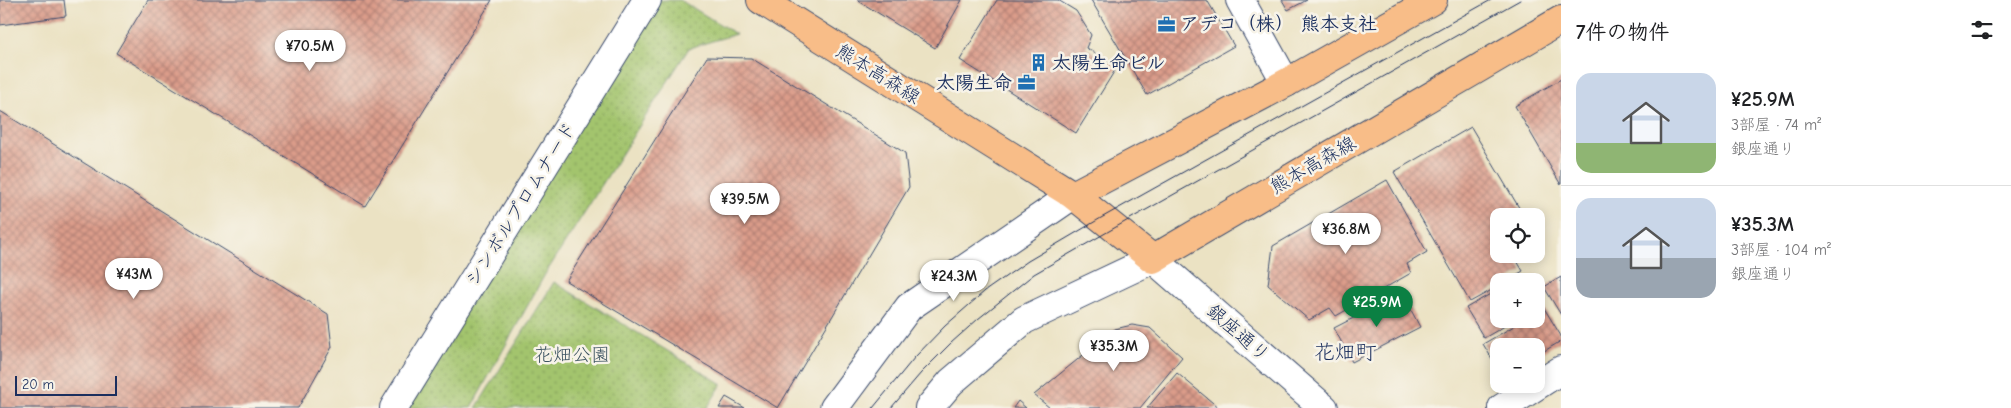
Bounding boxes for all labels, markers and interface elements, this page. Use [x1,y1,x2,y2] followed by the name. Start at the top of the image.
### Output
[1180,13,1377,35] place label: アデコ（株） 熊本支社
[1156,14,1176,34] office icon: アデコ（株） 熊本支社
[1968,16,1996,44] icon: filters
[1576,20,1669,44] text: 7件の物件
[269,30,351,72] pin: ¥70.5M
[286,37,334,55] text: ¥70.5M
[832,39,924,109] street label: 熊本高森線
[1052,52,1166,74] place label: 太陽生命ビル
[1028,53,1048,73] building icon: 太陽生命ビル
[936,72,1012,94] place label: 太陽生命
[1016,73,1036,93] office icon: 太陽生命
[1731,87,1795,111] text: ¥25.9M
[1616,93,1676,153] icon: home
[1731,116,1821,134] text: 3部屋 · 74 m²
[461,118,581,290] street label: シンボルプロムナード
[1266,132,1360,198] street label: 熊本高森線
[1731,140,1795,158] text: 銀座通り
[704,182,786,225] pin: ¥39.5M
[721,190,769,208] text: ¥39.5M
[1490,208,1545,393] map controls
[1490,208,1545,263] button: locate
[1305,212,1387,255] pin: ¥36.8M
[1731,212,1794,236] text: ¥35.3M
[1616,218,1676,278] icon: home
[1322,220,1370,238] text: ¥36.8M
[1731,241,1831,259] text: 3部屋 · 104 m²
[104,258,164,300] pin: ¥43M
[913,260,995,302] pin: ¥24.3M
[116,265,152,283] text: ¥43M
[1731,265,1795,283] text: 銀座通り
[931,267,977,285] text: ¥24.3M
[1490,273,1545,328] button: +
[1336,286,1418,328] pin: ¥25.9M
[1353,293,1401,311] text: ¥25.9M
[1202,300,1274,366] street label: 銀座通り
[1073,330,1155,372] pin: ¥35.3M
[1090,337,1138,355] text: ¥35.3M
[1490,338,1545,393] button: −
[1314,340,1377,364] district label: 花畑町
[534,344,610,366] park label: 花畑公園
[15,373,118,396] scale bar
[22,376,54,393] text: 20 m

